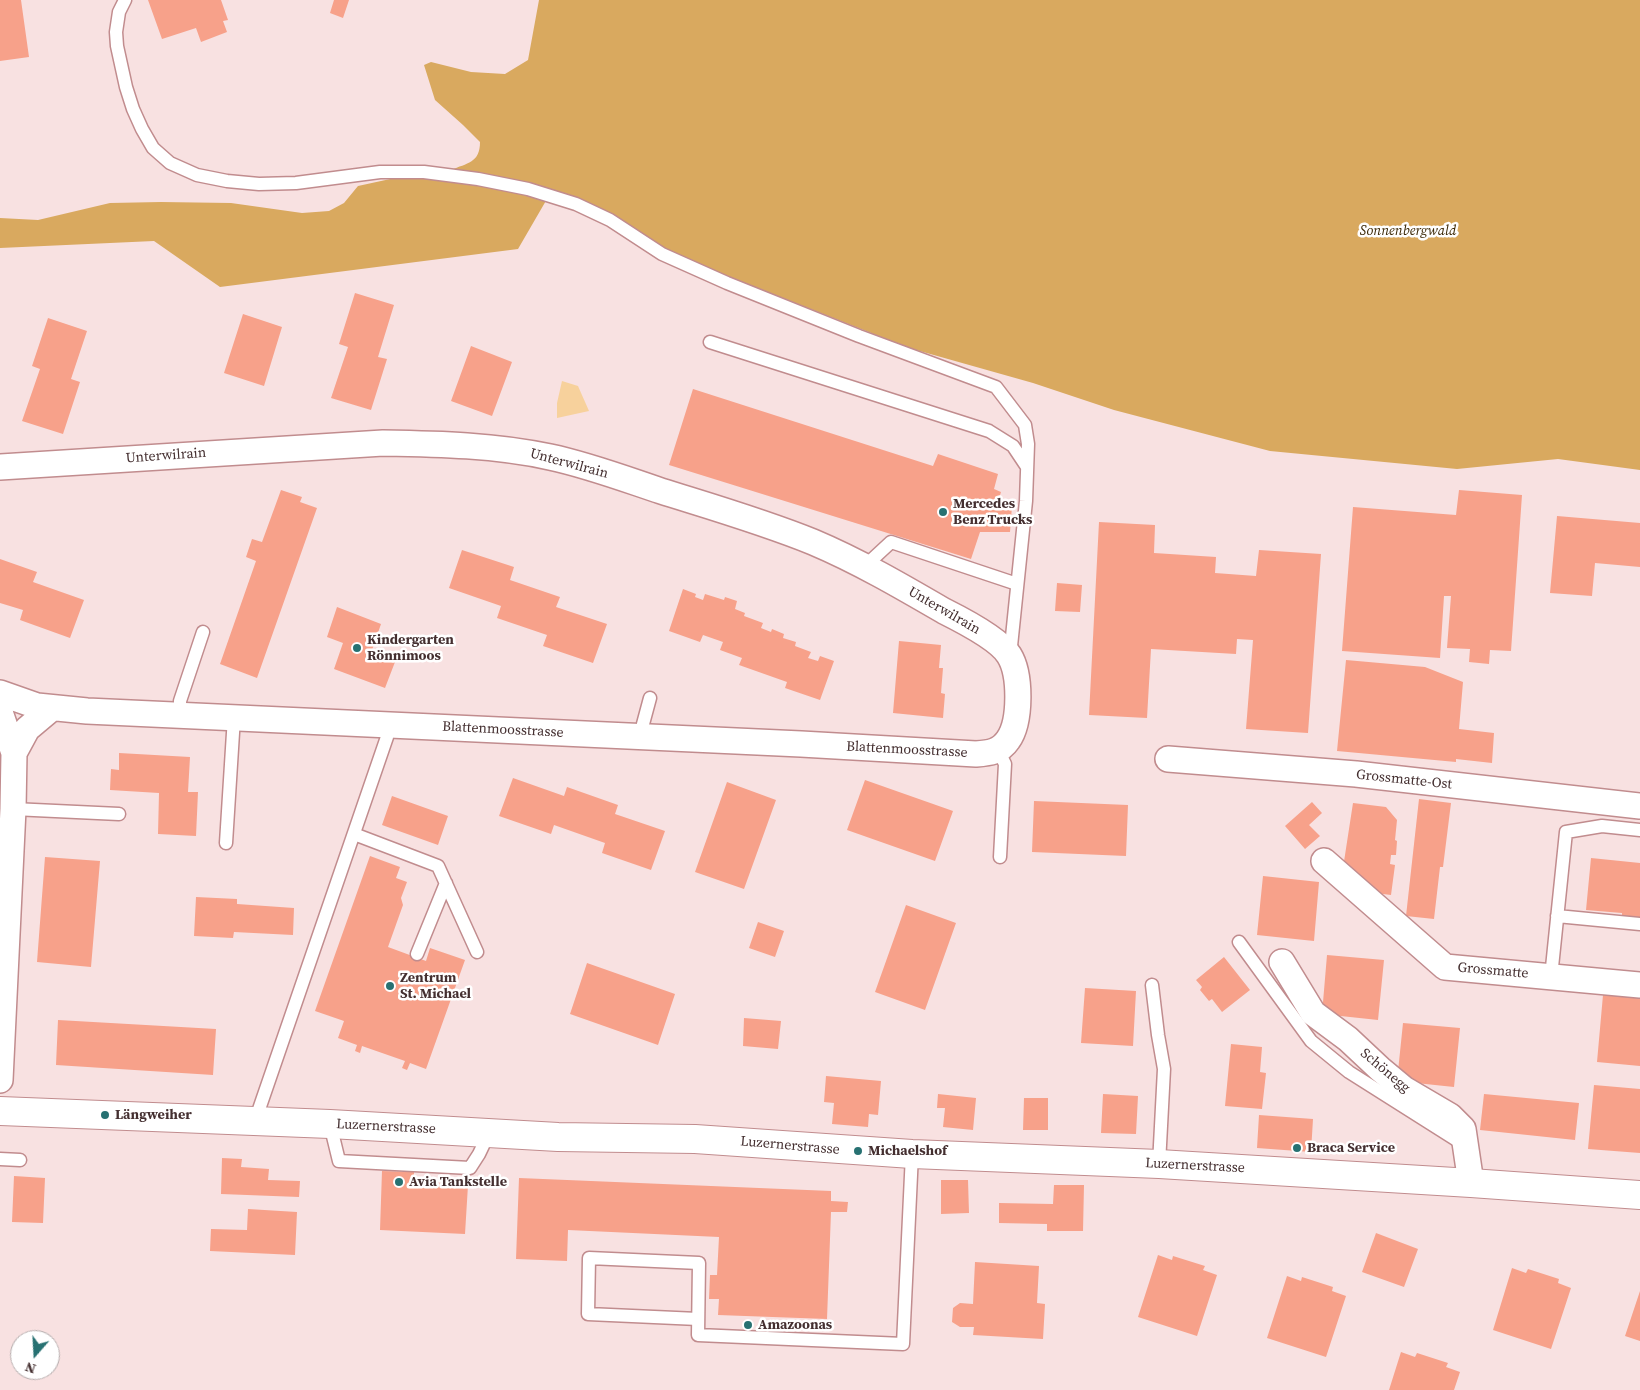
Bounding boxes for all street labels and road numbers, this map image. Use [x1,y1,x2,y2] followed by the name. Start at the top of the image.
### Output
[125,445,207,467] street label: Unterwilrain
[528,445,610,483] street label: Unterwilrain
[905,584,983,638] street label: Unterwilrain
[442,718,564,742] street label: Blattenmoosstrasse
[846,738,968,762] street label: Blattenmoosstrasse
[1355,767,1453,793] street label: Grossmatte-Ost
[1457,960,1529,982] street label: Grossmatte
[1357,1045,1413,1097] street label: Schönegg
[336,1116,436,1138] street label: Luzernerstrasse
[740,1133,840,1159] street label: Luzernerstrasse
[1145,1155,1245,1177] street label: Luzernerstrasse

